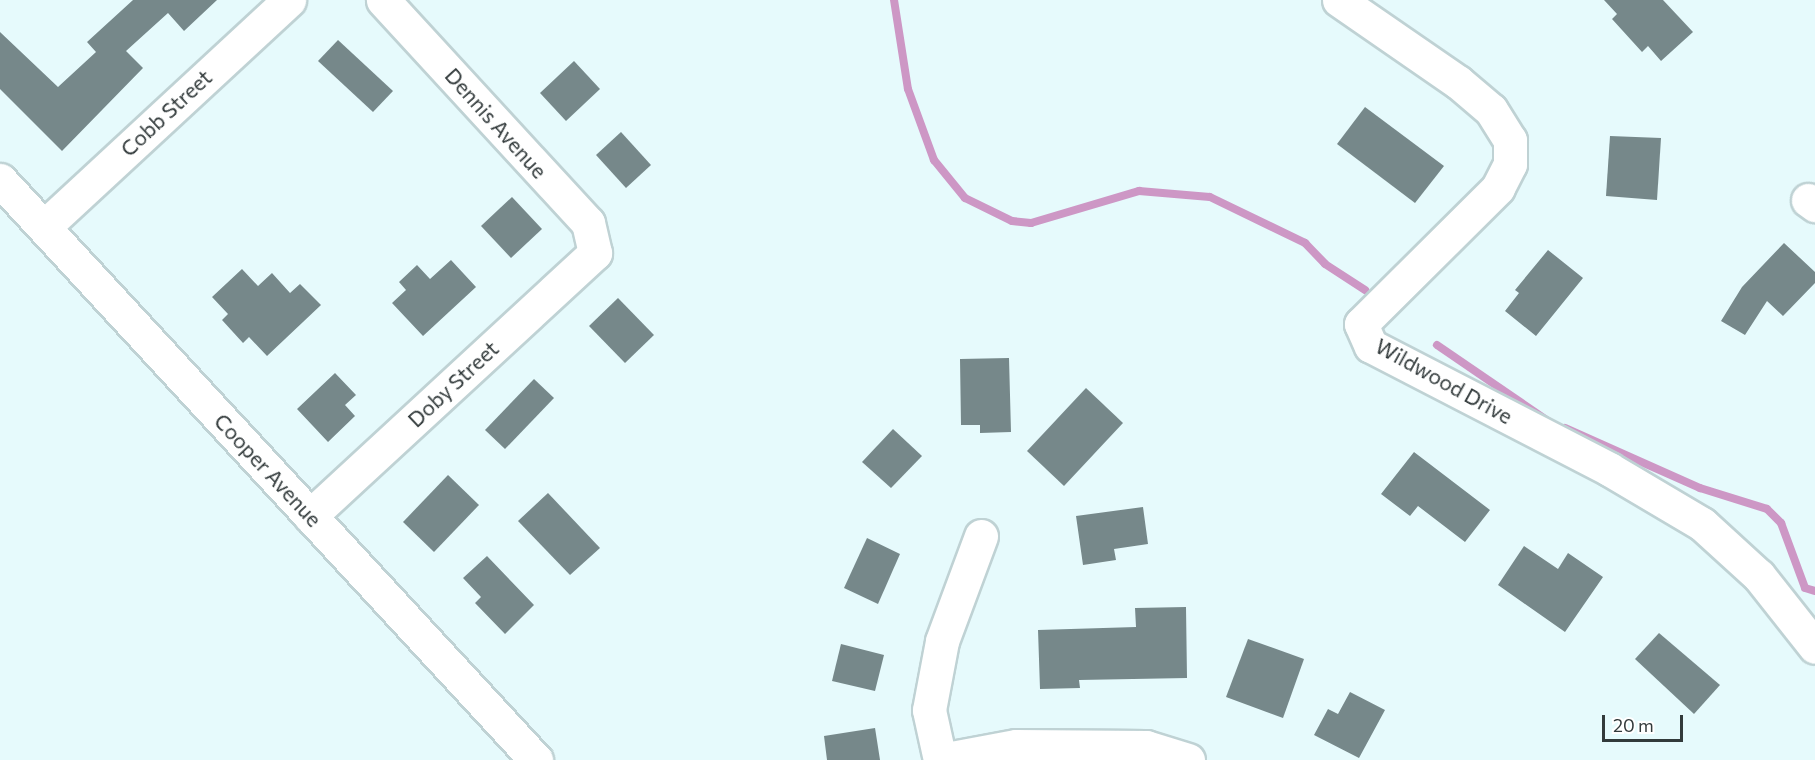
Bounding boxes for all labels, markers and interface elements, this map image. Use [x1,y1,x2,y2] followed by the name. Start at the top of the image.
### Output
[440,63,552,183] street label: Dennis Avenue
[115,65,217,161] street label: Cobb Street
[1371,333,1517,429] street label: Wildwood Drive
[403,336,503,432] street label: Doby Street
[209,408,327,532] street label: Cooper Avenue
[1605,703,1686,741] scale bar
[1613,714,1654,736] text: 20 m

